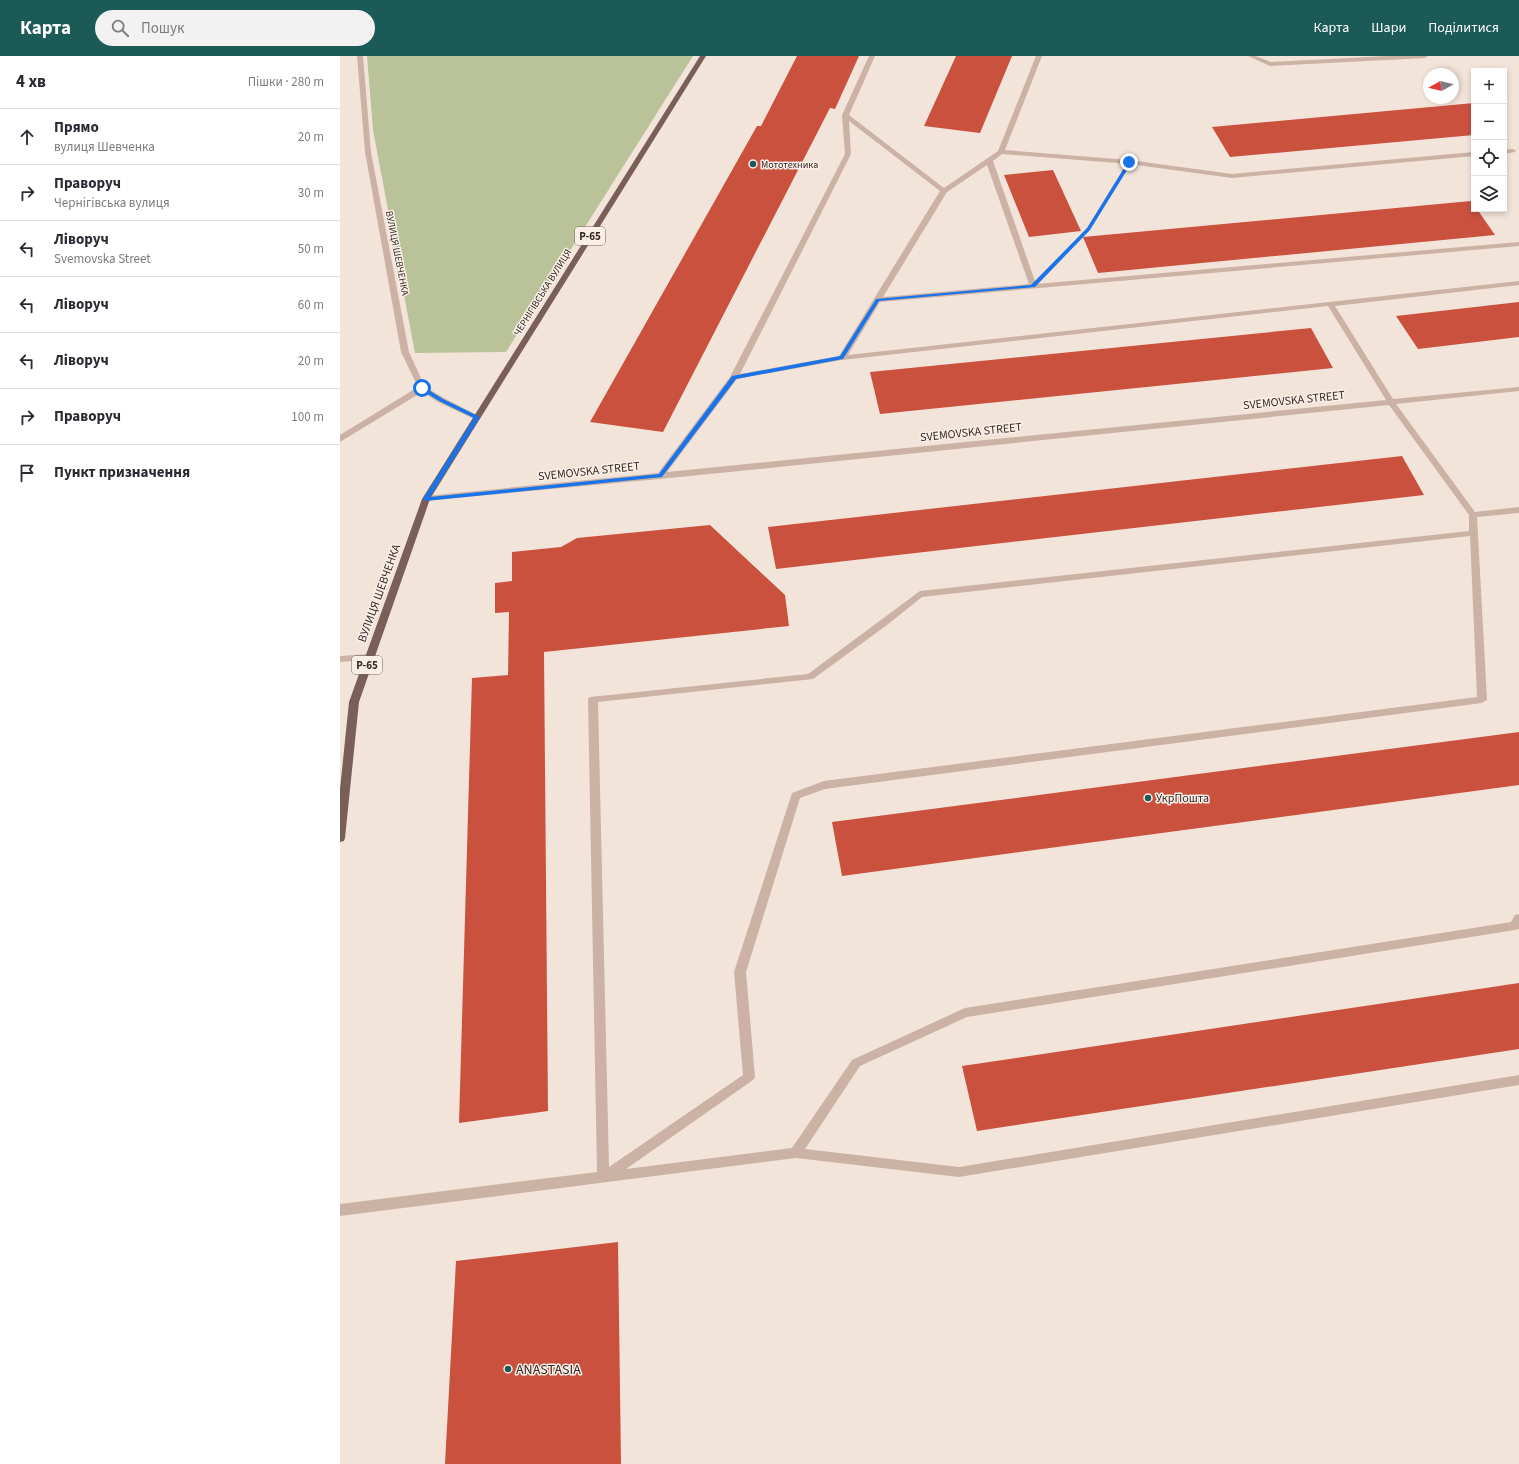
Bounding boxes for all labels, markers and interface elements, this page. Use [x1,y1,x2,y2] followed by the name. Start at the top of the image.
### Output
[95,10,375,46] search box
[20,15,71,42] text: Карта
[109,17,131,39] icon: search
[141,18,185,39] text: Пошук
[1313,18,1349,38] text: Карта
[1371,18,1406,38] text: Шари
[1428,18,1499,38] text: Поділитися
[1423,68,1459,104] north arrow
[1471,68,1507,212] map controls
[1471,68,1507,104] button: +
[16,70,46,94] text: 4 хв
[248,73,324,91] text: Пішки · 280 m
[1471,104,1507,140] button: −
[54,117,99,138] text: Прямо
[16,126,38,148] icon: ahead
[298,128,324,146] text: 20 m
[54,138,155,156] text: вулиця Шевченка
[1471,140,1507,176] button: locate
[1120,153,1138,171] route end
[761,158,818,172] place label: Мототехника
[748,159,758,169] marker: Мототехника
[54,173,121,194] text: Праворуч
[1471,176,1507,212] button: layers
[16,182,38,204] icon: right
[298,184,324,202] text: 30 m
[54,194,170,212] text: Чернігівська вулиця
[382,210,412,297] street label: ВУЛИЦЯ ШЕВЧЕНКА
[575,227,605,245] road number: Р-65
[54,229,109,250] text: Ліворуч
[16,238,38,260] icon: left
[298,240,324,258] text: 50 m
[510,247,575,339] street label: ЧЕРНІГІВСЬКА ВУЛИЦЯ
[54,250,151,268] text: Svemovska Street
[16,294,38,316] icon: left
[54,294,109,315] text: Ліворуч
[298,296,324,314] text: 60 m
[16,350,38,372] icon: left
[54,350,109,371] text: Ліворуч
[298,352,324,370] text: 20 m
[413,379,431,397] route start
[1242,387,1346,414] street label: SVEMOVSKA STREET
[16,406,38,428] icon: right
[54,406,121,427] text: Праворуч
[291,408,324,426] text: 100 m
[919,419,1023,446] street label: SVEMOVSKA STREET
[537,458,641,485] street label: SVEMOVSKA STREET
[16,462,38,484] icon: arrive
[54,462,190,483] text: Пункт призначення
[354,541,405,645] street label: ВУЛИЦЯ ШЕВЧЕНКА
[352,656,382,674] road number: Р-65
[1156,790,1209,807] place label: УкрПошта
[1143,793,1153,803] marker: УкрПошта
[516,1360,581,1380] place label: ANASTASIA
[503,1364,513,1374] marker: ANASTASIA

